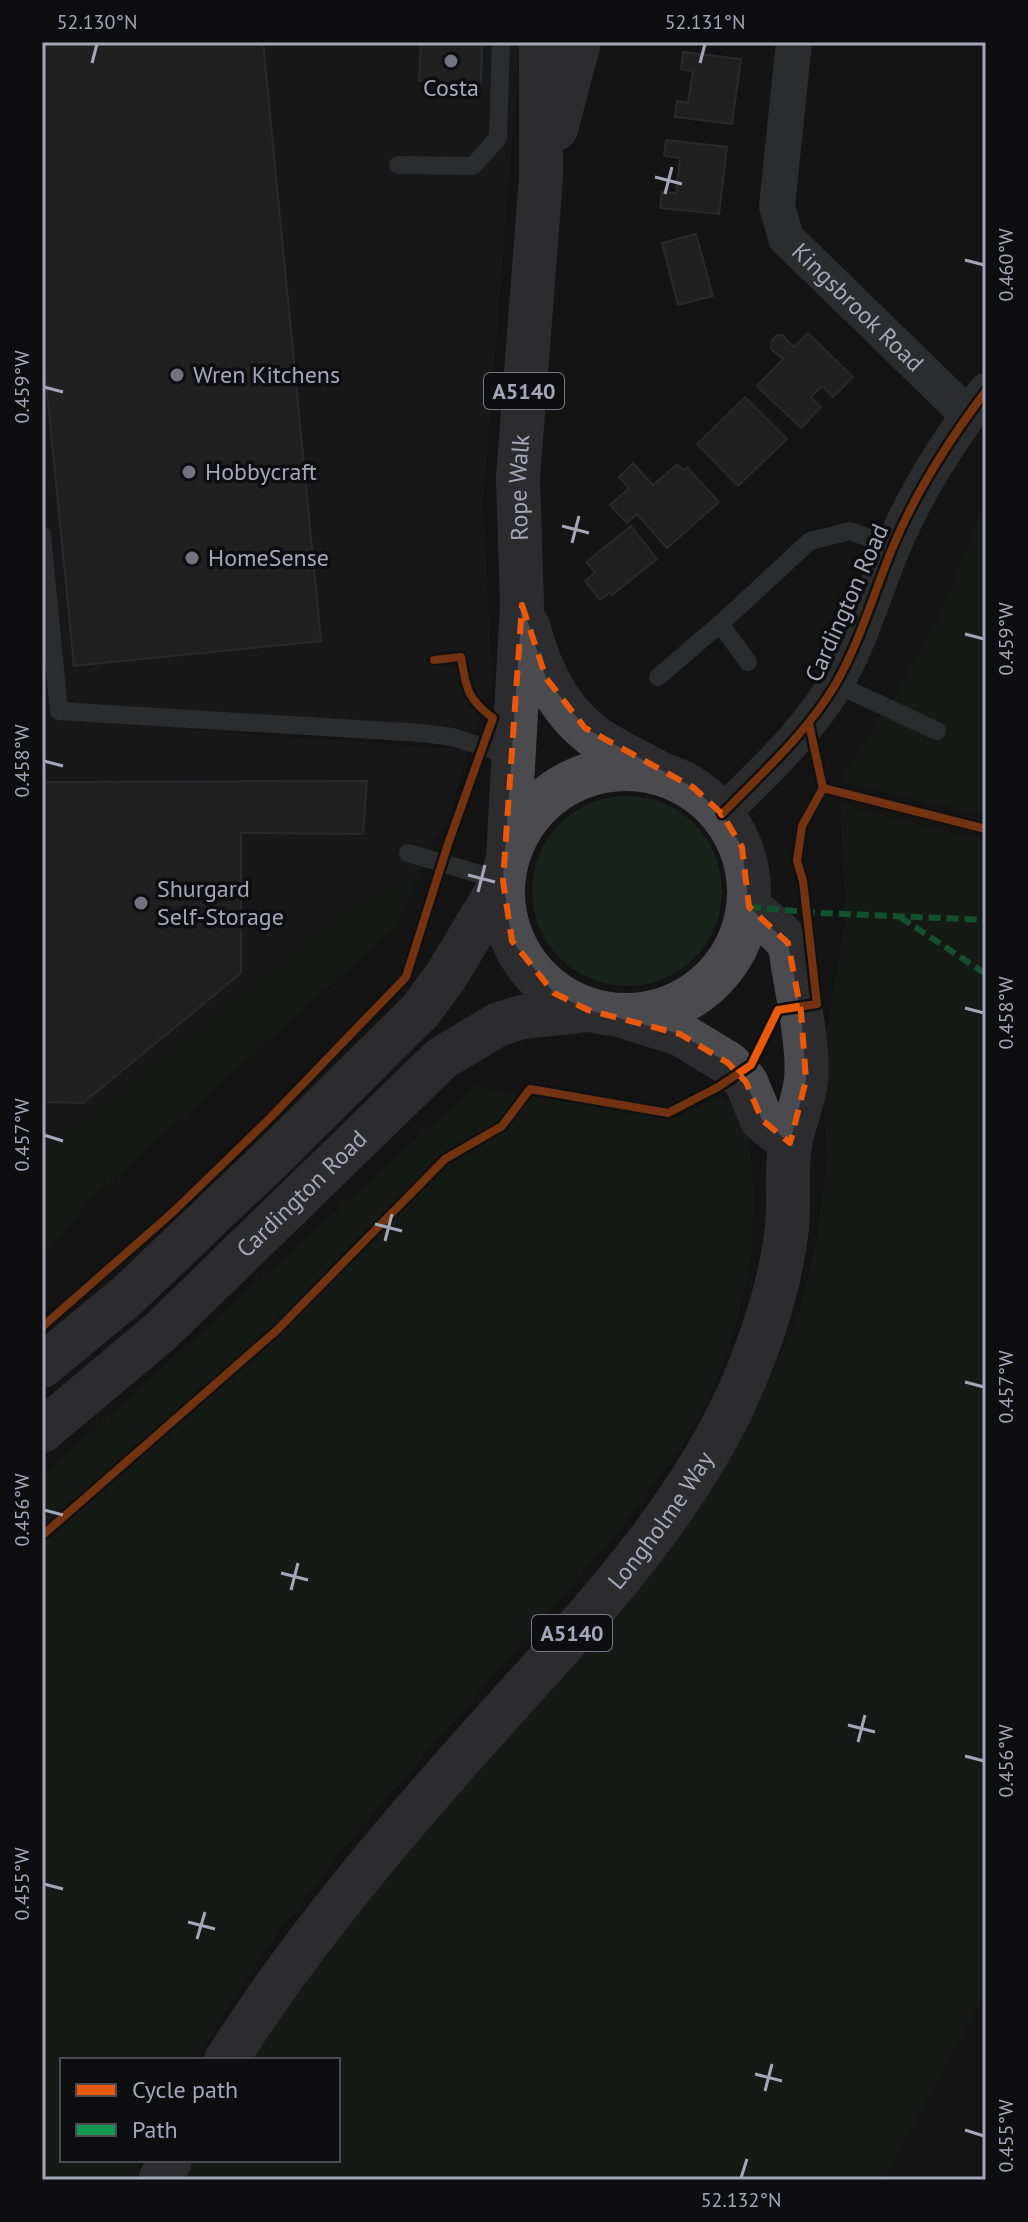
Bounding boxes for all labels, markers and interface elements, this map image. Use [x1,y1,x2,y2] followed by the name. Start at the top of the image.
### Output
[57,9,137,35] text: 52.130°N
[665,9,745,35] text: 52.131°N
[442,52,460,70] marker: Costa
[423,72,479,103] place label: Costa
[993,228,1019,301] text: 0.460°W
[785,236,930,378] street label: Kingsbrook Road
[9,350,35,423] text: 0.459°W
[193,359,340,390] place label: Wren Kitchens
[168,366,186,384] marker: Wren Kitchens
[484,373,564,409] road number: A5140
[502,433,536,541] street label: Rope Walk
[205,456,317,487] place label: Hobbycraft
[180,463,198,481] marker: Hobbycraft
[798,519,895,687] street label: Cardington Road
[208,542,329,573] place label: HomeSense
[183,549,201,567] marker: HomeSense
[993,602,1019,675] text: 0.459°W
[9,724,35,797] text: 0.458°W
[157,873,284,932] place label: Shurgard Self-Storage
[132,894,150,912] marker: Shurgard Self-Storage
[993,976,1019,1049] text: 0.458°W
[9,1098,35,1171] text: 0.457°W
[230,1123,373,1264] street label: Cardington Road
[993,1350,1019,1423] text: 0.457°W
[601,1446,720,1595] street label: Longholme Way
[9,1473,35,1546] text: 0.456°W
[532,1615,612,1651] road number: A5140
[993,1724,1019,1797] text: 0.456°W
[9,1847,35,1920] text: 0.455°W
[60,2058,340,2162] legend
[132,2074,238,2105] text: Cycle path
[993,2099,1019,2172] text: 0.455°W
[132,2114,178,2145] text: Path
[701,2187,781,2213] text: 52.132°N

